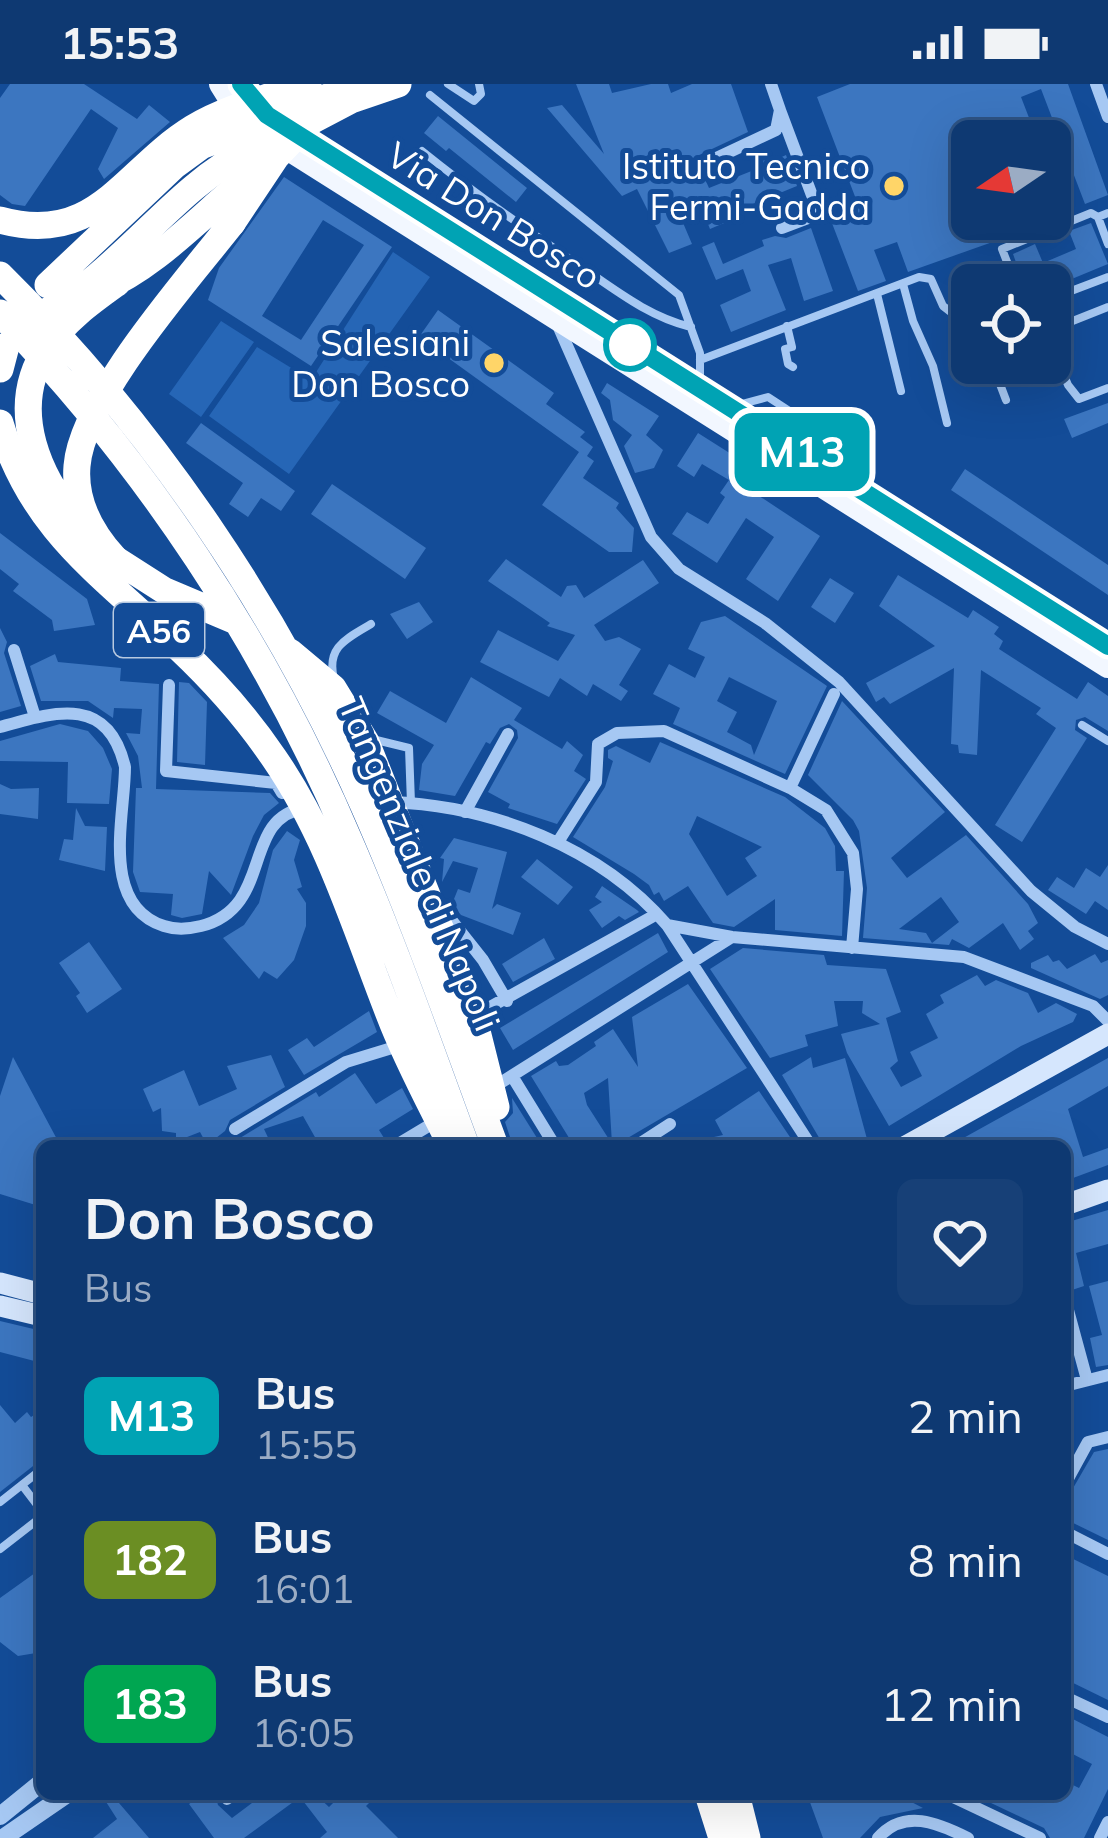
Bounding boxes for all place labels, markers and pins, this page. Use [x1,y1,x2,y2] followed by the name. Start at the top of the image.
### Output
[622,143,870,229] place label: Istituto Tecnico Fermi-Gadda
[881,173,907,199] marker: Istituto Tecnico Fermi-Gadda
[291,320,470,406] place label: Salesiani Don Bosco
[605,320,655,370] unlabelled marker
[481,350,507,376] marker: Salesiani Don Bosco

